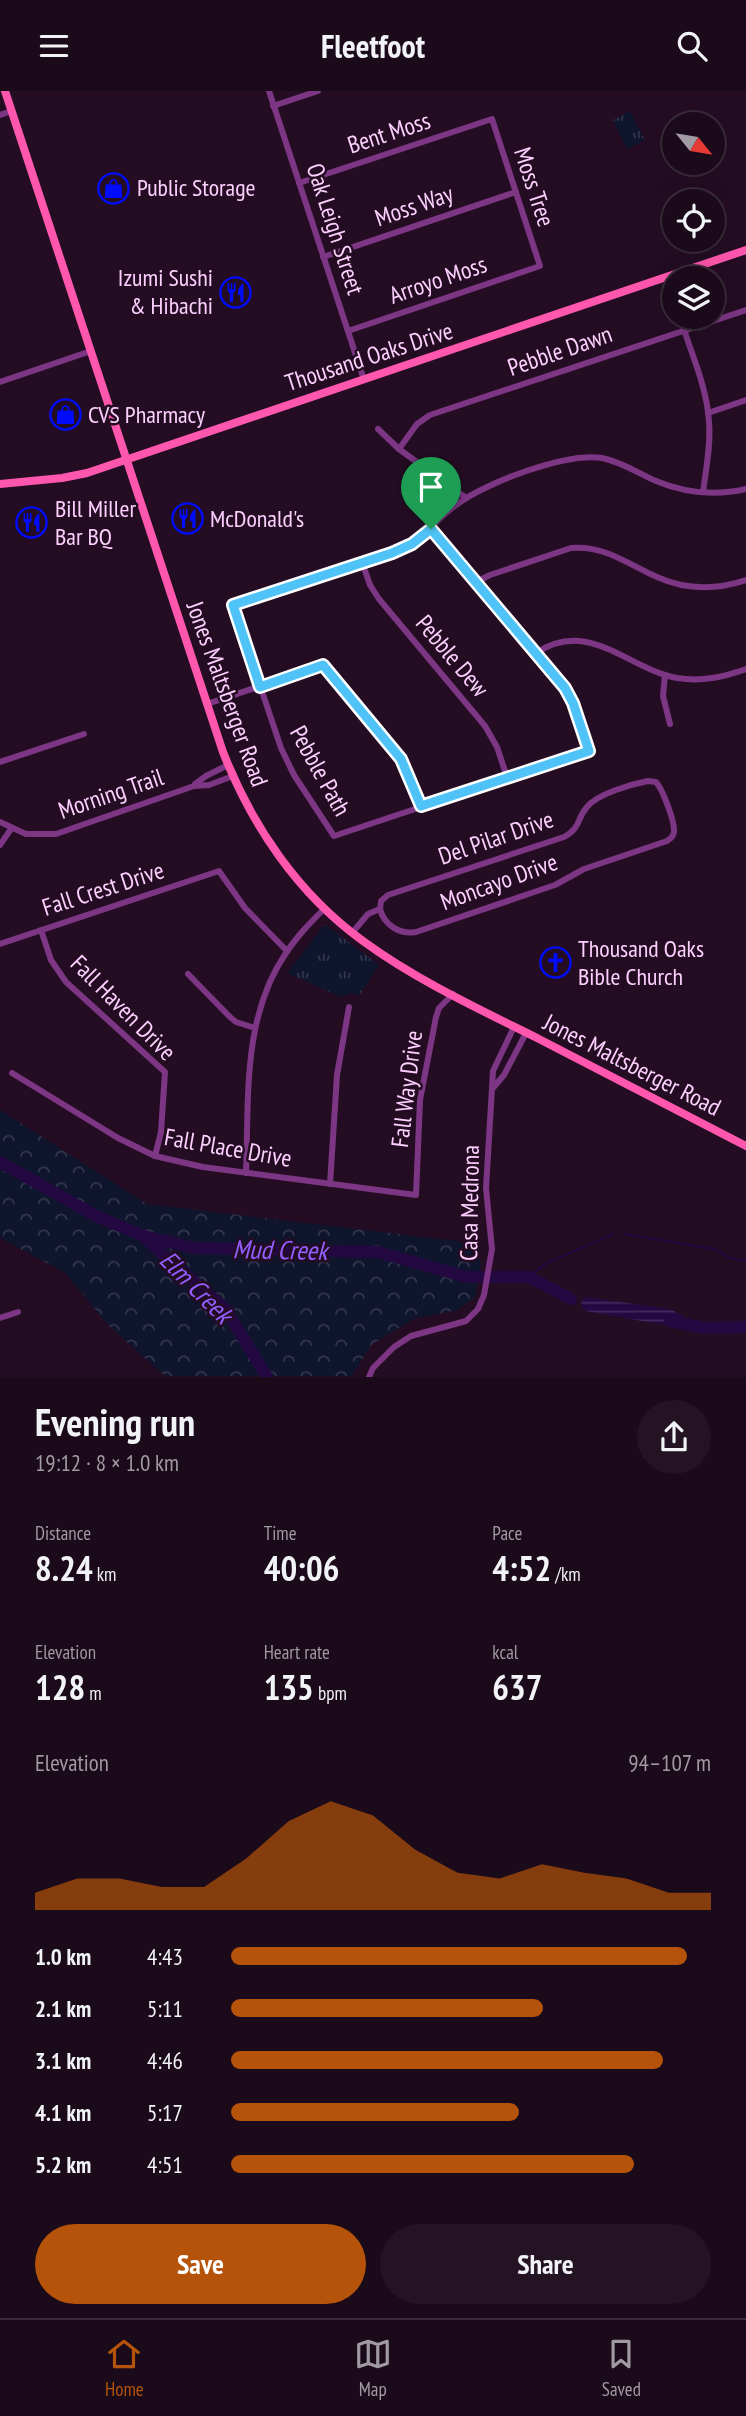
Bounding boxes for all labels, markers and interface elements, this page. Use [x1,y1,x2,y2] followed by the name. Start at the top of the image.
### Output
[321,25,425,67] text: Fleetfoot
[35,27,73,65] icon: menu
[673,27,711,65] icon: search
[343,105,434,160] street label: Bent Moss
[662,112,724,175] north arrow
[662,112,725,329] map controls
[507,143,562,230] street label: Moss Tree
[300,159,371,299] street label: Oak Leigh Street
[97,171,131,205] shop icon: Public Storage
[137,172,256,203] place label: Public Storage
[371,178,457,233] street label: Moss Way
[662,189,725,252] button: locate
[385,248,491,311] street label: Arroyo Moss
[118,262,213,321] place label: Izumi Sushi & Hibachi
[662,266,725,329] button: layers
[219,275,253,309] restaurant icon: Izumi Sushi & Hibachi
[281,315,457,398] street label: Thousand Oaks Drive
[504,318,616,383] street label: Pebble Dawn
[48,398,82,432] shop icon: CVS Pharmacy
[88,399,205,430] place label: CVS Pharmacy
[401,457,461,529] pin
[412,468,450,506] icon: arrive
[55,493,136,552] place label: Bill Miller Bar BQ
[170,502,204,536] restaurant icon: McDonald's
[210,503,304,534] place label: McDonald's
[15,506,49,540] restaurant icon: Bill Miller Bar BQ
[179,596,275,791] street label: Jones Maltsberger Road
[409,608,496,704] street label: Pebble Dew
[283,720,358,821] street label: Pebble Path
[54,761,168,826] street label: Morning Trail
[434,803,557,872] street label: Del Pilar Drive
[436,846,562,917] street label: Moncayo Drive
[38,854,168,923] street label: Fall Crest Drive
[578,933,704,992] place label: Thousand Oaks Bible Church
[538,946,572,980] church icon: Thousand Oaks Bible Church
[64,948,183,1067] street label: Fall Haven Drive
[538,1006,726,1123] street label: Jones Maltsberger Road
[384,1029,429,1149] street label: Fall Way Drive
[162,1121,294,1174] street label: Fall Place Drive
[453,1145,486,1261] street label: Casa Medrona
[232,1232,331,1267] water label: Mud Creek
[153,1243,242,1332] water label: Elm Creek
[35,1397,195,1446] text: Evening run
[637,1400,711,1474] button: share
[35,1448,179,1477] text: 19:12 · 8 × 1.0 km
[35,1521,91,1545] text: Distance
[264,1521,297,1545] text: Time
[492,1521,522,1545] text: Pace
[35,1545,93,1591] text: 8.24
[264,1545,339,1591] text: 40:06
[492,1545,551,1591] text: 4:52
[93,1562,116,1586] text: km
[551,1562,581,1586] text: /km
[35,1640,96,1664] text: Elevation
[264,1640,330,1664] text: Heart rate
[492,1640,518,1664] text: kcal
[35,1664,85,1710] text: 128
[264,1664,314,1710] text: 135
[492,1664,543,1710] text: 637
[85,1681,102,1705] text: m
[314,1681,347,1705] text: bpm
[35,1748,109,1777] text: Elevation
[628,1748,711,1777] text: 94–107 m
[35,1942,91,1971] text: 1.0 km
[147,1942,183,1971] text: 4:43
[35,1994,91,2023] text: 2.1 km
[147,1994,183,2023] text: 5:11
[35,2046,91,2075] text: 3.1 km
[147,2046,183,2075] text: 4:46
[35,2098,91,2127] text: 4.1 km
[147,2098,183,2127] text: 5:17
[35,2150,91,2179] text: 5.2 km
[147,2150,183,2179] text: 4:51
[35,2224,366,2304] button: Save
[380,2224,711,2304] button: Share
[105,2335,144,2401] tab: Home
[354,2335,392,2401] tab: Map
[602,2335,641,2401] tab: Saved

